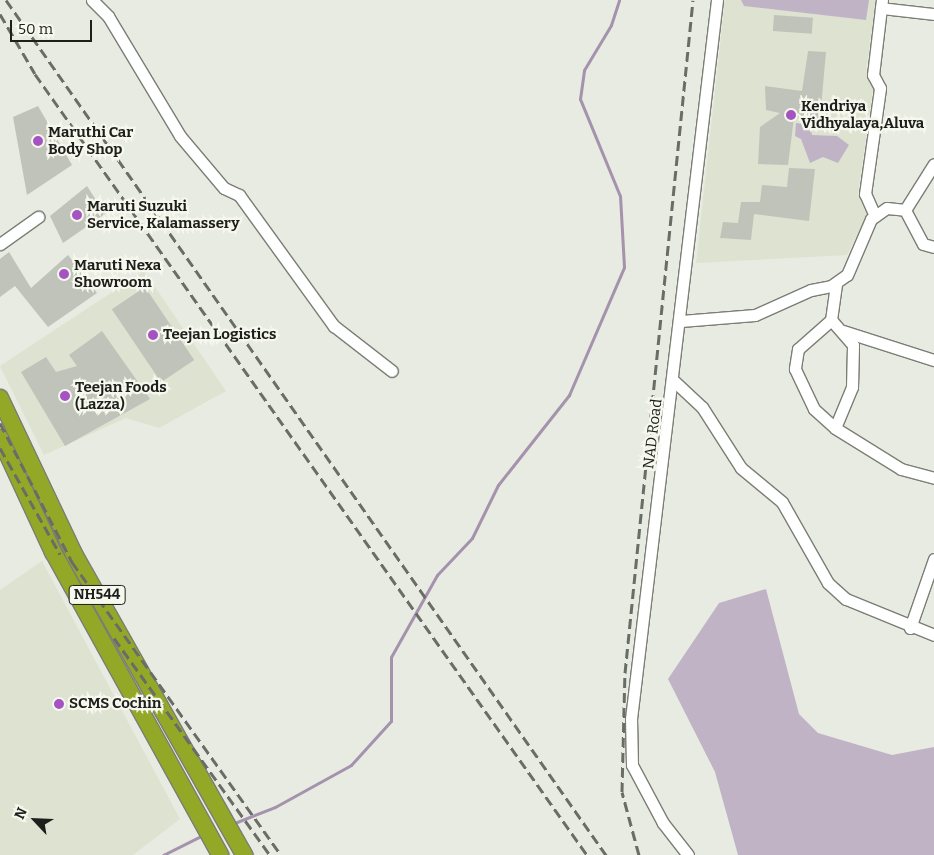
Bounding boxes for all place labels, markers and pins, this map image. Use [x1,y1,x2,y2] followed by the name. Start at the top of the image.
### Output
[801,97,924,132] place label: Kendriya Vidhyalaya,Aluva
[785,109,797,121] marker: Kendriya Vidhyalaya,Aluva
[48,123,133,158] place label: Maruthi Car Body Shop
[32,135,44,147] marker: Maruthi Car Body Shop
[87,197,240,232] place label: Maruti Suzuki Service, Kalamassery
[71,209,83,221] marker: Maruti Suzuki Service, Kalamassery
[74,256,161,291] place label: Maruti Nexa Showroom
[58,268,70,280] marker: Maruti Nexa Showroom
[163,326,276,344] place label: Teejan Logistics
[147,329,159,341] marker: Teejan Logistics
[75,378,167,413] place label: Teejan Foods (Lazza)
[59,390,71,402] marker: Teejan Foods (Lazza)
[69,695,161,713] place label: SCMS Cochin
[53,698,65,710] marker: SCMS Cochin

